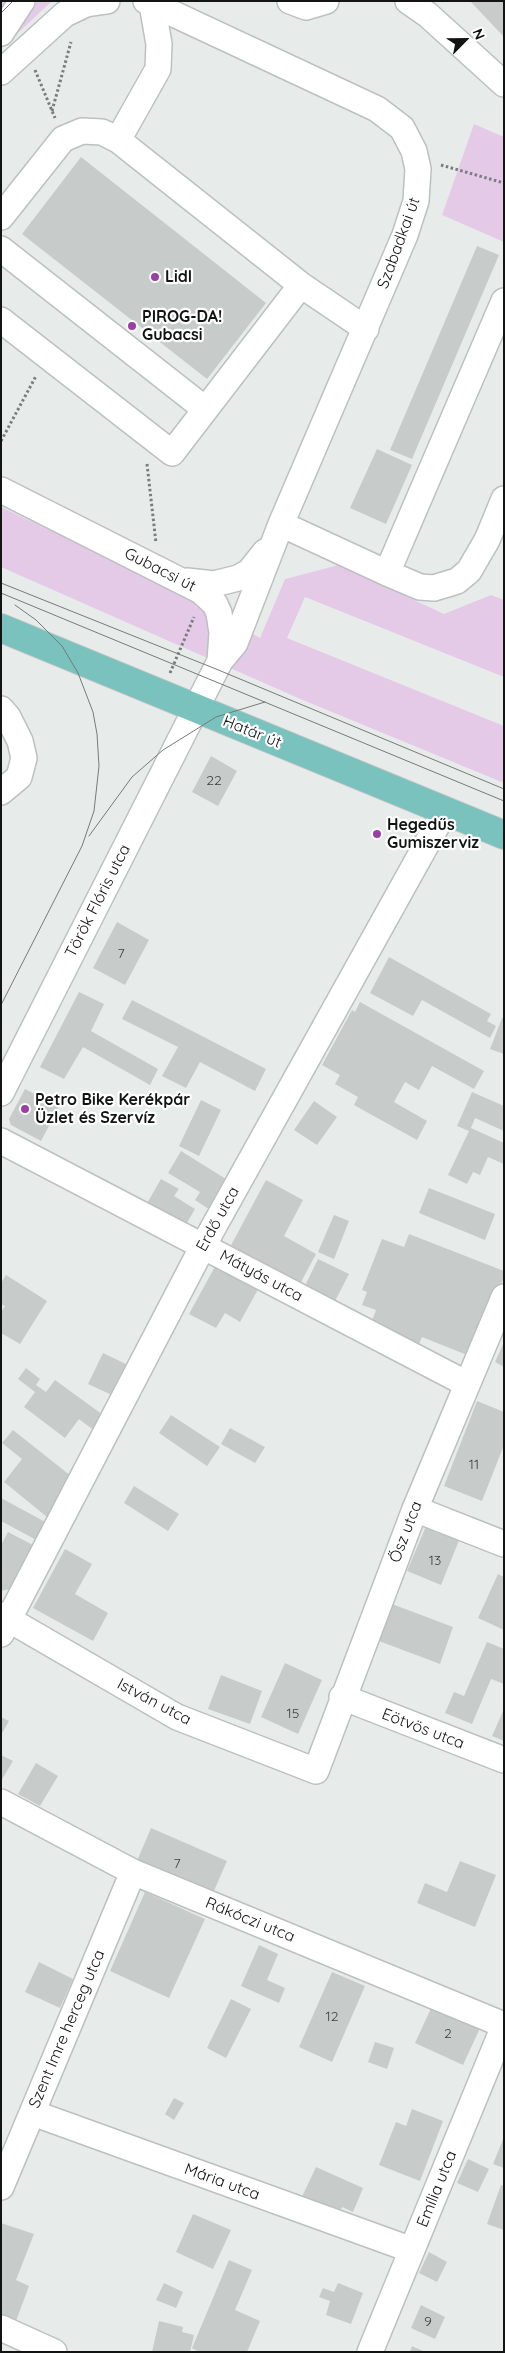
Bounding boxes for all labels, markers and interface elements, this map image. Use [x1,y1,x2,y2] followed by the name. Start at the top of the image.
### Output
[440,15,490,65] north arrow
[469,26,489,42] text: N
[374,195,424,291] street label: Szabadkai út
[165,267,192,287] place label: Lidl
[149,271,161,283] marker: Lidl
[142,307,222,345] place label: PIROG-DA! Gubacsi
[126,320,138,332] marker: PIROG-DA! Gubacsi
[121,544,199,596] street label: Gubacsi út
[220,712,284,752] street label: Határ út
[206,773,222,789] house number: 22
[387,815,479,853] place label: Hegedűs Gumiszerviz
[371,828,383,840] marker: Hegedűs Gumiszerviz
[61,841,135,961] street label: Török Flóris utca
[117,946,125,962] house number: 7
[35,1090,190,1128] place label: Petro Bike Kerékpár Üzlet és Szervíz
[19,1103,31,1115] marker: Petro Bike Kerékpár Üzlet és Szervíz
[192,1183,244,1255] street label: Erdő utca
[216,1246,306,1306] street label: Mátyás utca
[469,1457,479,1473] house number: 11
[386,1499,426,1565] street label: Ősz utca
[429,1553,441,1569] house number: 13
[114,1674,194,1730] street label: István utca
[379,1705,467,1753] street label: Eötvös utca
[287,1706,299,1722] house number: 15
[173,1856,181,1872] house number: 7
[202,1893,298,1947] street label: Rákóczi utca
[25,1947,109,2111] street label: Szent Imre herceg utca
[326,2009,338,2025] house number: 12
[444,2026,452,2042] house number: 2
[413,2148,461,2230] street label: Emília utca
[182,2159,262,2205] street label: Mária utca
[424,2314,432,2330] house number: 9

